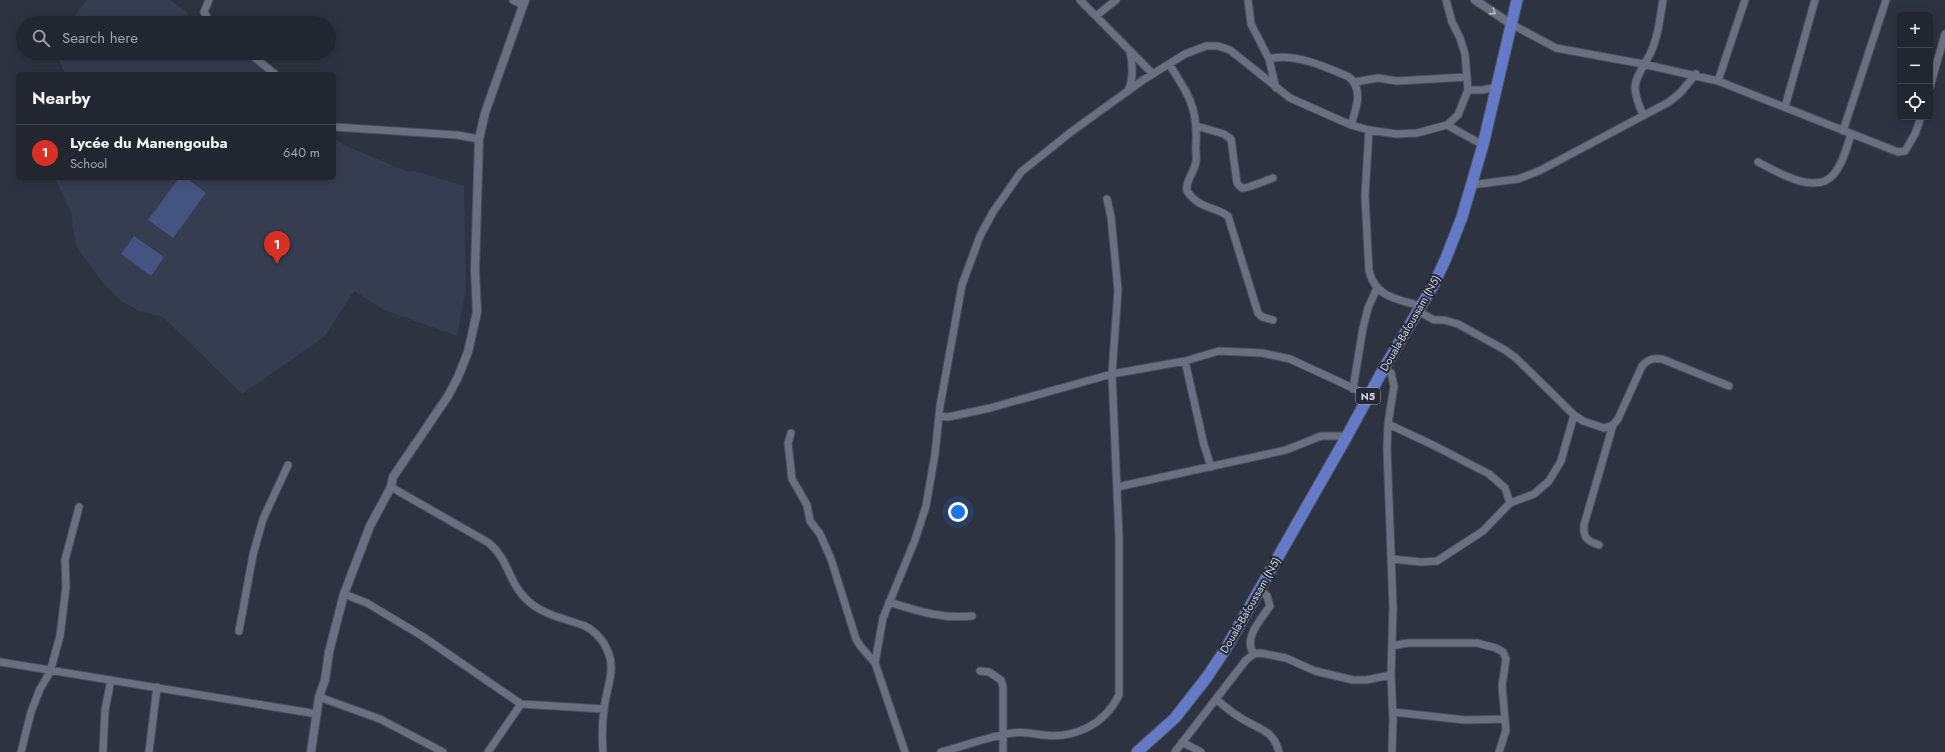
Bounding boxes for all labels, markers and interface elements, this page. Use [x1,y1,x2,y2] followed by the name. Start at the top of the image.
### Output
[1489,7,1496,15] one-way arrow
[1897,12,1933,120] map controls
[1897,12,1933,48] button: +
[16,16,336,60] search box
[30,27,52,49] icon: search
[62,27,138,49] text: Search here
[1897,48,1933,84] button: −
[1897,84,1933,120] button: locate
[32,86,90,110] text: Nearby
[70,132,228,154] text: Lycée du Manengouba
[42,143,48,162] text: 1
[283,143,320,162] text: 640 m
[70,154,107,173] text: School
[264,231,290,264] pin: 1
[1376,272,1444,374] street label: Douala-Bafoussam (N5)
[1356,388,1380,404] road number: N5
[948,502,968,522] your location
[1216,554,1284,656] street label: Douala-Bafoussam (N5)

